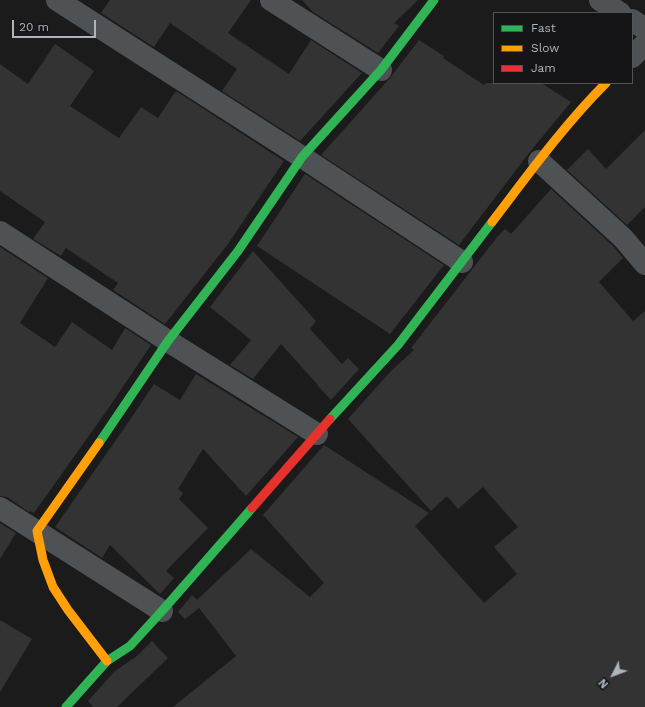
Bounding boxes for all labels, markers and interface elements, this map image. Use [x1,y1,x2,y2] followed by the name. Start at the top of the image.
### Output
[14,12,98,38] scale bar
[493,12,633,84] legend
[19,20,49,34] text: 20 m
[531,21,556,35] text: Fast
[531,41,559,55] text: Slow
[531,61,556,75] text: Jam
[593,655,633,695] north arrow
[596,676,611,691] text: N

